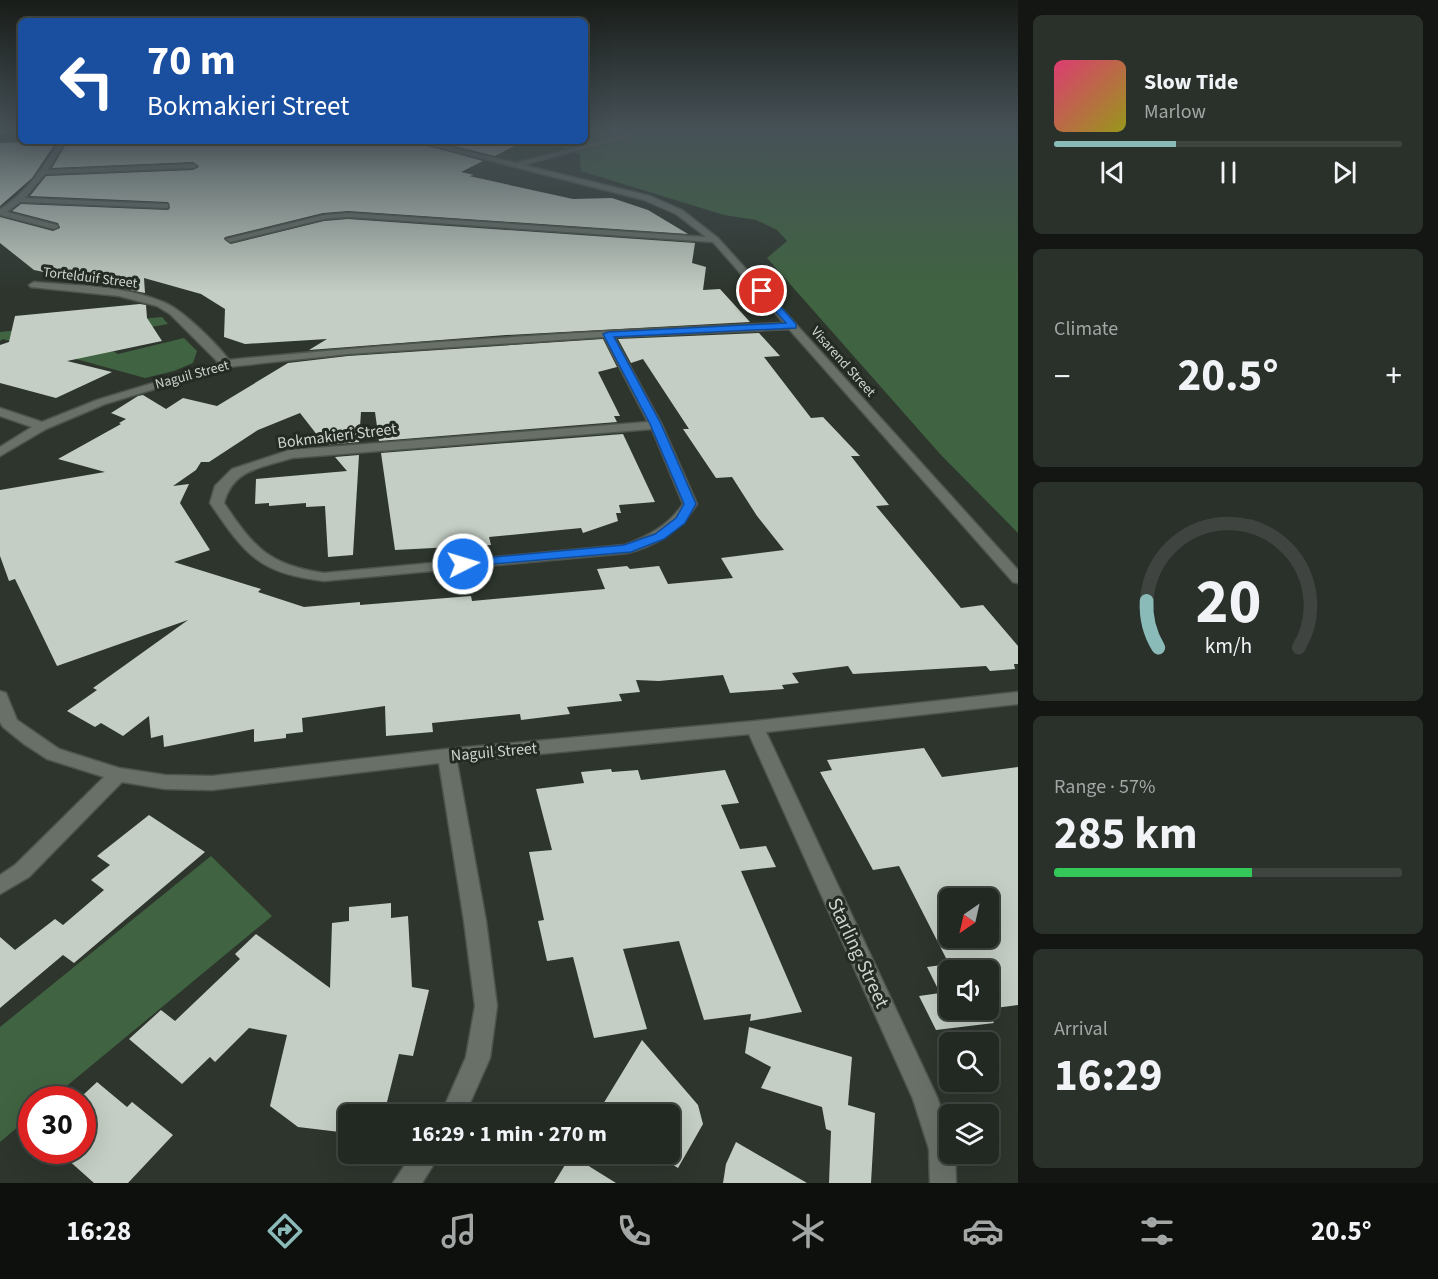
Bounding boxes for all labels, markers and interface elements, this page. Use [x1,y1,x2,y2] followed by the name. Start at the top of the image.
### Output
[147,31,236,91] text: 70 m
[48,42,126,120] icon: left
[1144,66,1238,98] text: Slow Tide
[147,87,349,126] text: Bokmakieri Street
[1144,98,1206,126] text: Marlow
[1096,156,1129,189] icon: previous
[1212,156,1245,189] icon: pause
[1328,156,1361,189] icon: next
[42,262,139,294] street label: Tortelduif Street
[736,265,787,316] pin
[745,274,778,307] icon: arrive
[1054,315,1118,343] text: Climate
[806,322,880,402] street label: Visarend Street
[1177,344,1279,408] text: 20.5°
[1054,353,1070,400] text: −
[1386,353,1402,400] text: +
[153,355,231,394] street label: Naguil Street
[276,418,398,454] street label: Bokmakieri Street
[431,532,495,596] position arrow
[1195,559,1261,648] text: 20
[1204,632,1252,663] text: km/h
[450,737,539,767] street label: Naguil Street
[1054,773,1155,801] text: Range · 57%
[1054,802,1198,866] text: 285 km
[939,888,999,948] north arrow
[939,888,999,1164] map controls
[820,893,896,1013] street label: Starling Street
[939,960,999,1020] button: sound
[1054,1015,1108,1043] text: Arrival
[939,1032,999,1092] button: search
[1054,1044,1163,1108] text: 16:29
[18,1086,96,1164] speed limit sign: 30
[939,1104,999,1164] button: layers
[411,1118,607,1150] text: 16:29 · 1 min · 270 m
[264,1210,306,1252] icon: directions
[438,1210,480,1252] icon: music
[613,1210,655,1252] icon: phone
[787,1210,829,1252] icon: climate
[962,1210,1004,1252] icon: car
[1136,1210,1178,1252] icon: filters
[66,1212,131,1251] text: 16:28
[1311,1212,1372,1251] text: 20.5°

